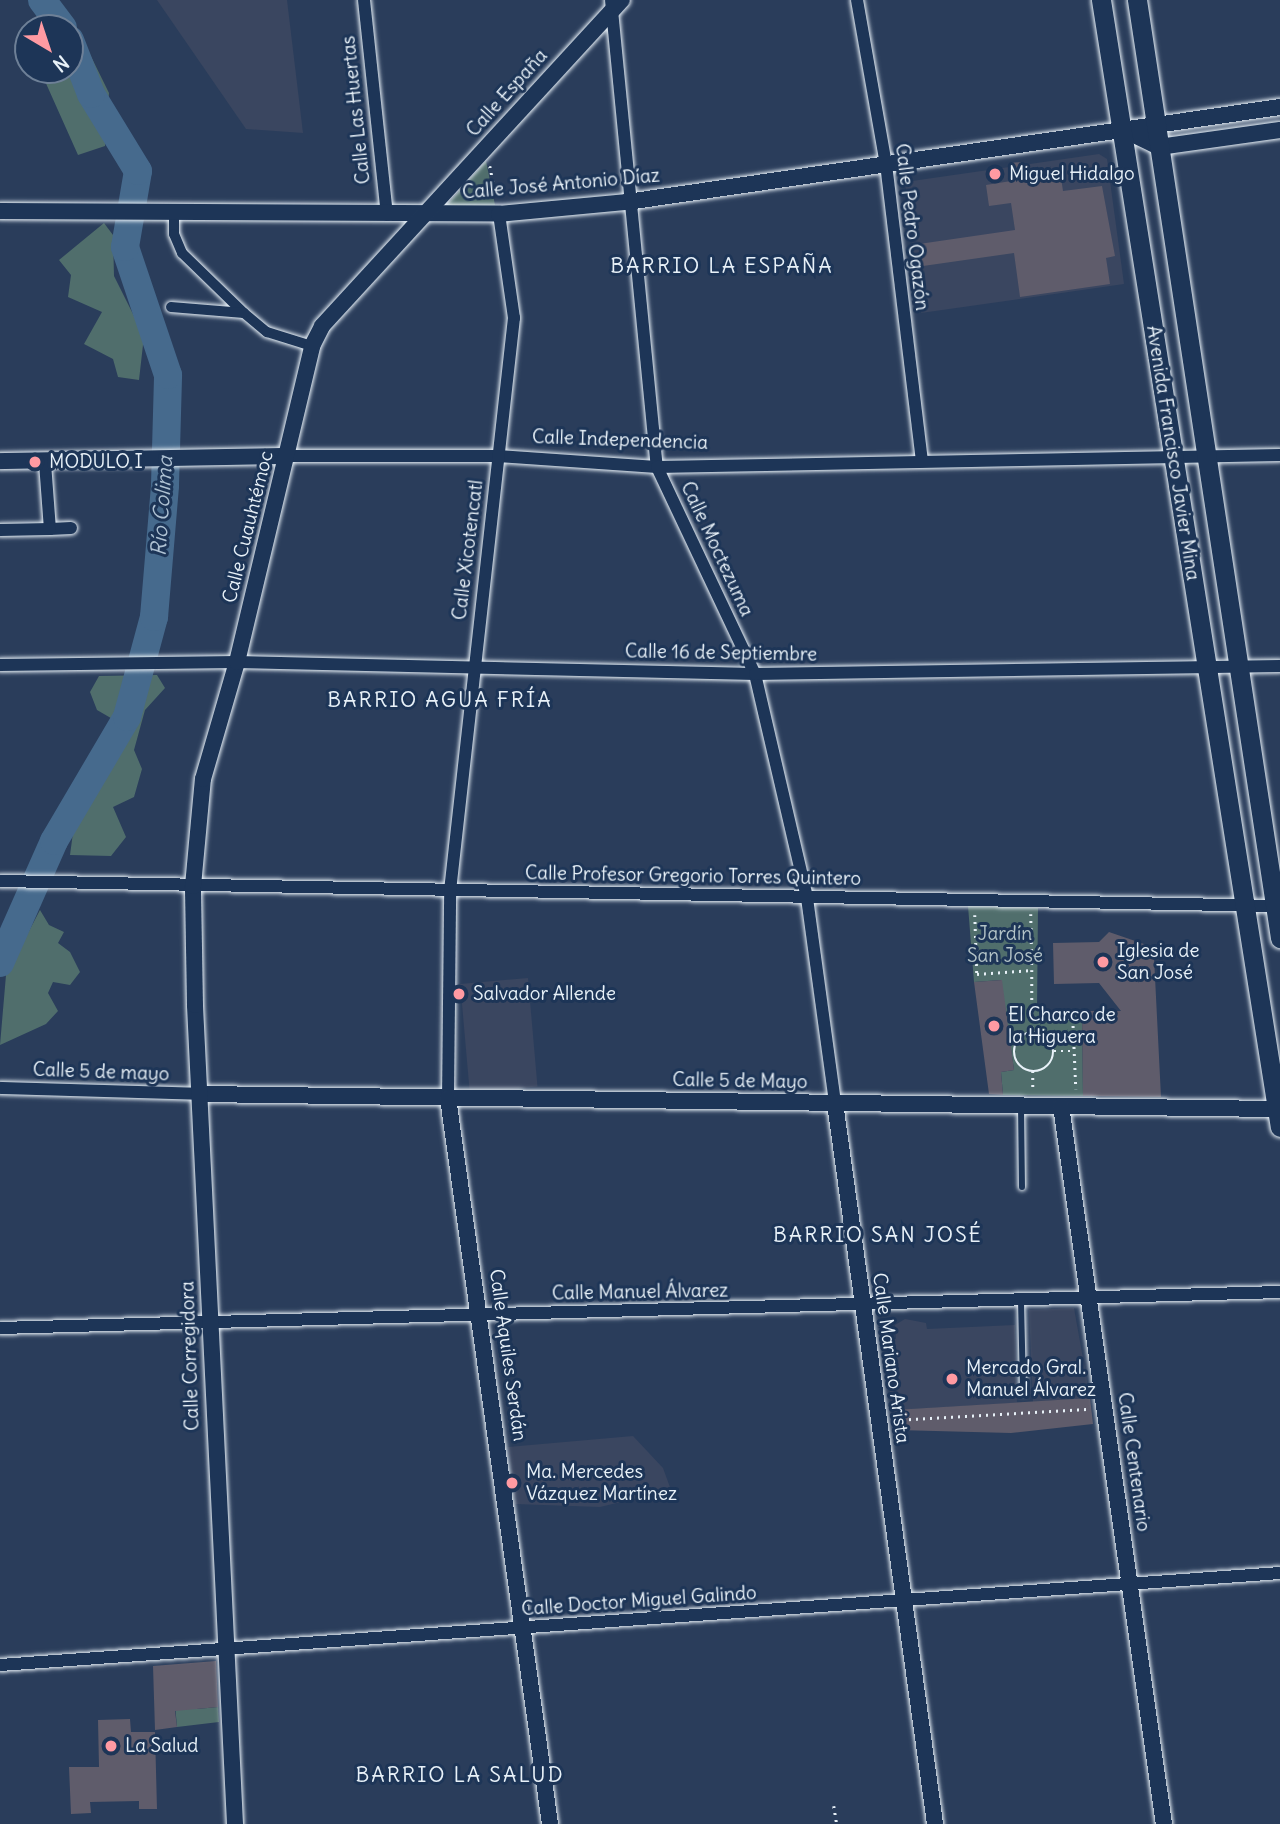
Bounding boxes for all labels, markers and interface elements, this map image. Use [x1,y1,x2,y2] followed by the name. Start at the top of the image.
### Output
[14,14,84,84] north arrow
[337,35,375,185] street label: Calle Las Huertas
[462,45,552,141] street label: Calle España
[48,50,74,77] text: N
[890,142,934,312] street label: Calle Pedro Ogazón
[1009,163,1135,185] place label: Miguel Hidalgo
[461,164,661,204] street label: Calle José Antonio Díaz
[987,166,1003,182] marker: Miguel Hidalgo
[612,253,832,279] district label: BARRIO LA ESPAÑA
[1142,324,1204,582] street label: Avenida Francisco Javier Mina
[532,426,708,454] street label: Calle Independencia
[218,449,278,605] street label: Calle Cuauhtémoc
[49,451,143,473] place label: MODULO I
[27,454,43,470] marker: MODULO I
[146,455,178,557] water label: Río Colima
[676,478,758,620] street label: Calle Moctezuma
[448,479,488,621] street label: Calle Xicotencatl
[625,640,817,666] street label: Calle 16 de Septiembre
[329,687,551,713] district label: BARRIO AGUA FRÍA
[525,862,861,890] street label: Calle Profesor Gregorio Torres Quintero
[967,923,1043,967] park label: Jardín San José
[1117,940,1200,984] place label: Iglesia de San José
[1095,954,1111,970] marker: Iglesia de San José
[473,983,616,1005] place label: Salvador Allende
[451,986,467,1002] marker: Salvador Allende
[1008,1004,1116,1048] place label: El Charco de la Higuera
[986,1018,1002,1034] marker: El Charco de la Higuera
[32,1058,170,1086] street label: Calle 5 de mayo
[672,1068,808,1094] street label: Calle 5 de Mayo
[775,1222,981,1248] district label: BARRIO SAN JOSÉ
[485,1267,531,1443] street label: Calle Aquiles Serdán
[868,1271,914,1445] street label: Calle Mariano Arista
[552,1279,728,1305] street label: Calle Manuel Álvarez
[176,1281,204,1431] street label: Calle Corregidora
[966,1357,1096,1401] place label: Mercado Gral. Manuel Álvarez
[944,1371,960,1387] marker: Mercado Gral. Manuel Álvarez
[1113,1391,1155,1533] street label: Calle Centenario
[526,1461,677,1505] place label: Ma. Mercedes Vázquez Martínez
[504,1475,520,1491] marker: Ma. Mercedes Vázquez Martínez
[521,1581,757,1621] street label: Calle Doctor Miguel Galindo
[125,1735,198,1757] place label: La Salud
[103,1738,119,1754] marker: La Salud
[357,1762,563,1788] district label: BARRIO LA SALUD

